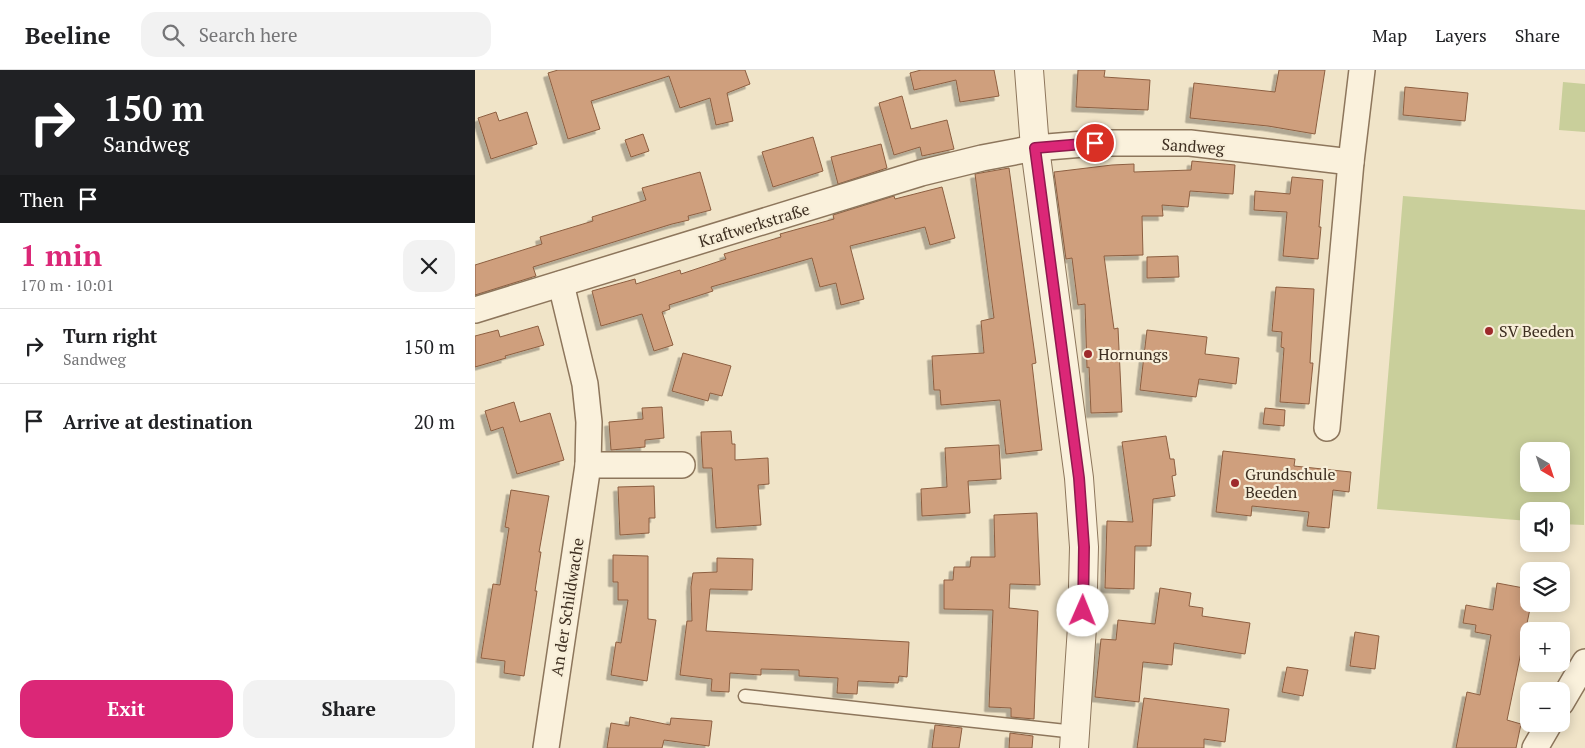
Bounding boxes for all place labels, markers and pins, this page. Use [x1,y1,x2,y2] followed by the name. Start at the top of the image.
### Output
[1074,122,1116,164] pin
[1499,320,1575,342] place label: SV Beeden
[1483,325,1495,337] marker: SV Beeden
[1098,343,1168,365] place label: Hornungs
[1082,348,1094,360] marker: Hornungs
[1245,463,1336,503] place label: Grundschule Beeden
[1229,477,1241,489] marker: Grundschule Beeden

